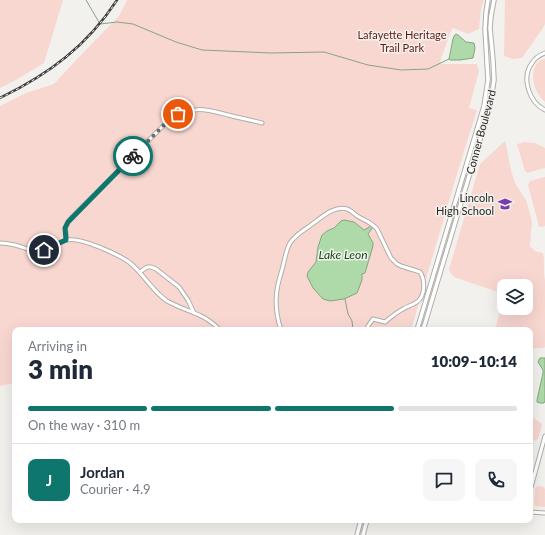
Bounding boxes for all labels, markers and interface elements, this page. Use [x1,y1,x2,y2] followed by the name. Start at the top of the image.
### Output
[357,28,447,54] park label: Lafayette Heritage Trail Park
[463,88,498,175] street label: Conner Boulevard
[161,97,195,131] pin
[167,103,189,125] icon: bag
[113,136,153,176] courier
[122,145,144,167] icon: bike
[436,191,494,217] place label: Lincoln High School
[497,196,513,212] school or university icon: Lincoln High School
[27,233,61,267] pin
[33,239,55,261] icon: home
[318,247,368,262] water label: Lake Leon
[497,279,533,315] map controls
[497,279,533,315] button: layers
[28,338,87,354] text: Arriving in
[431,352,517,370] text: 10:09–10:14
[28,353,93,385] text: 3 min
[28,417,140,433] text: On the way · 310 m
[423,459,465,501] button: chat
[475,459,517,501] button: phone
[80,463,125,481] text: Jordan
[46,471,52,489] text: J
[80,481,151,497] text: Courier · 4.9

